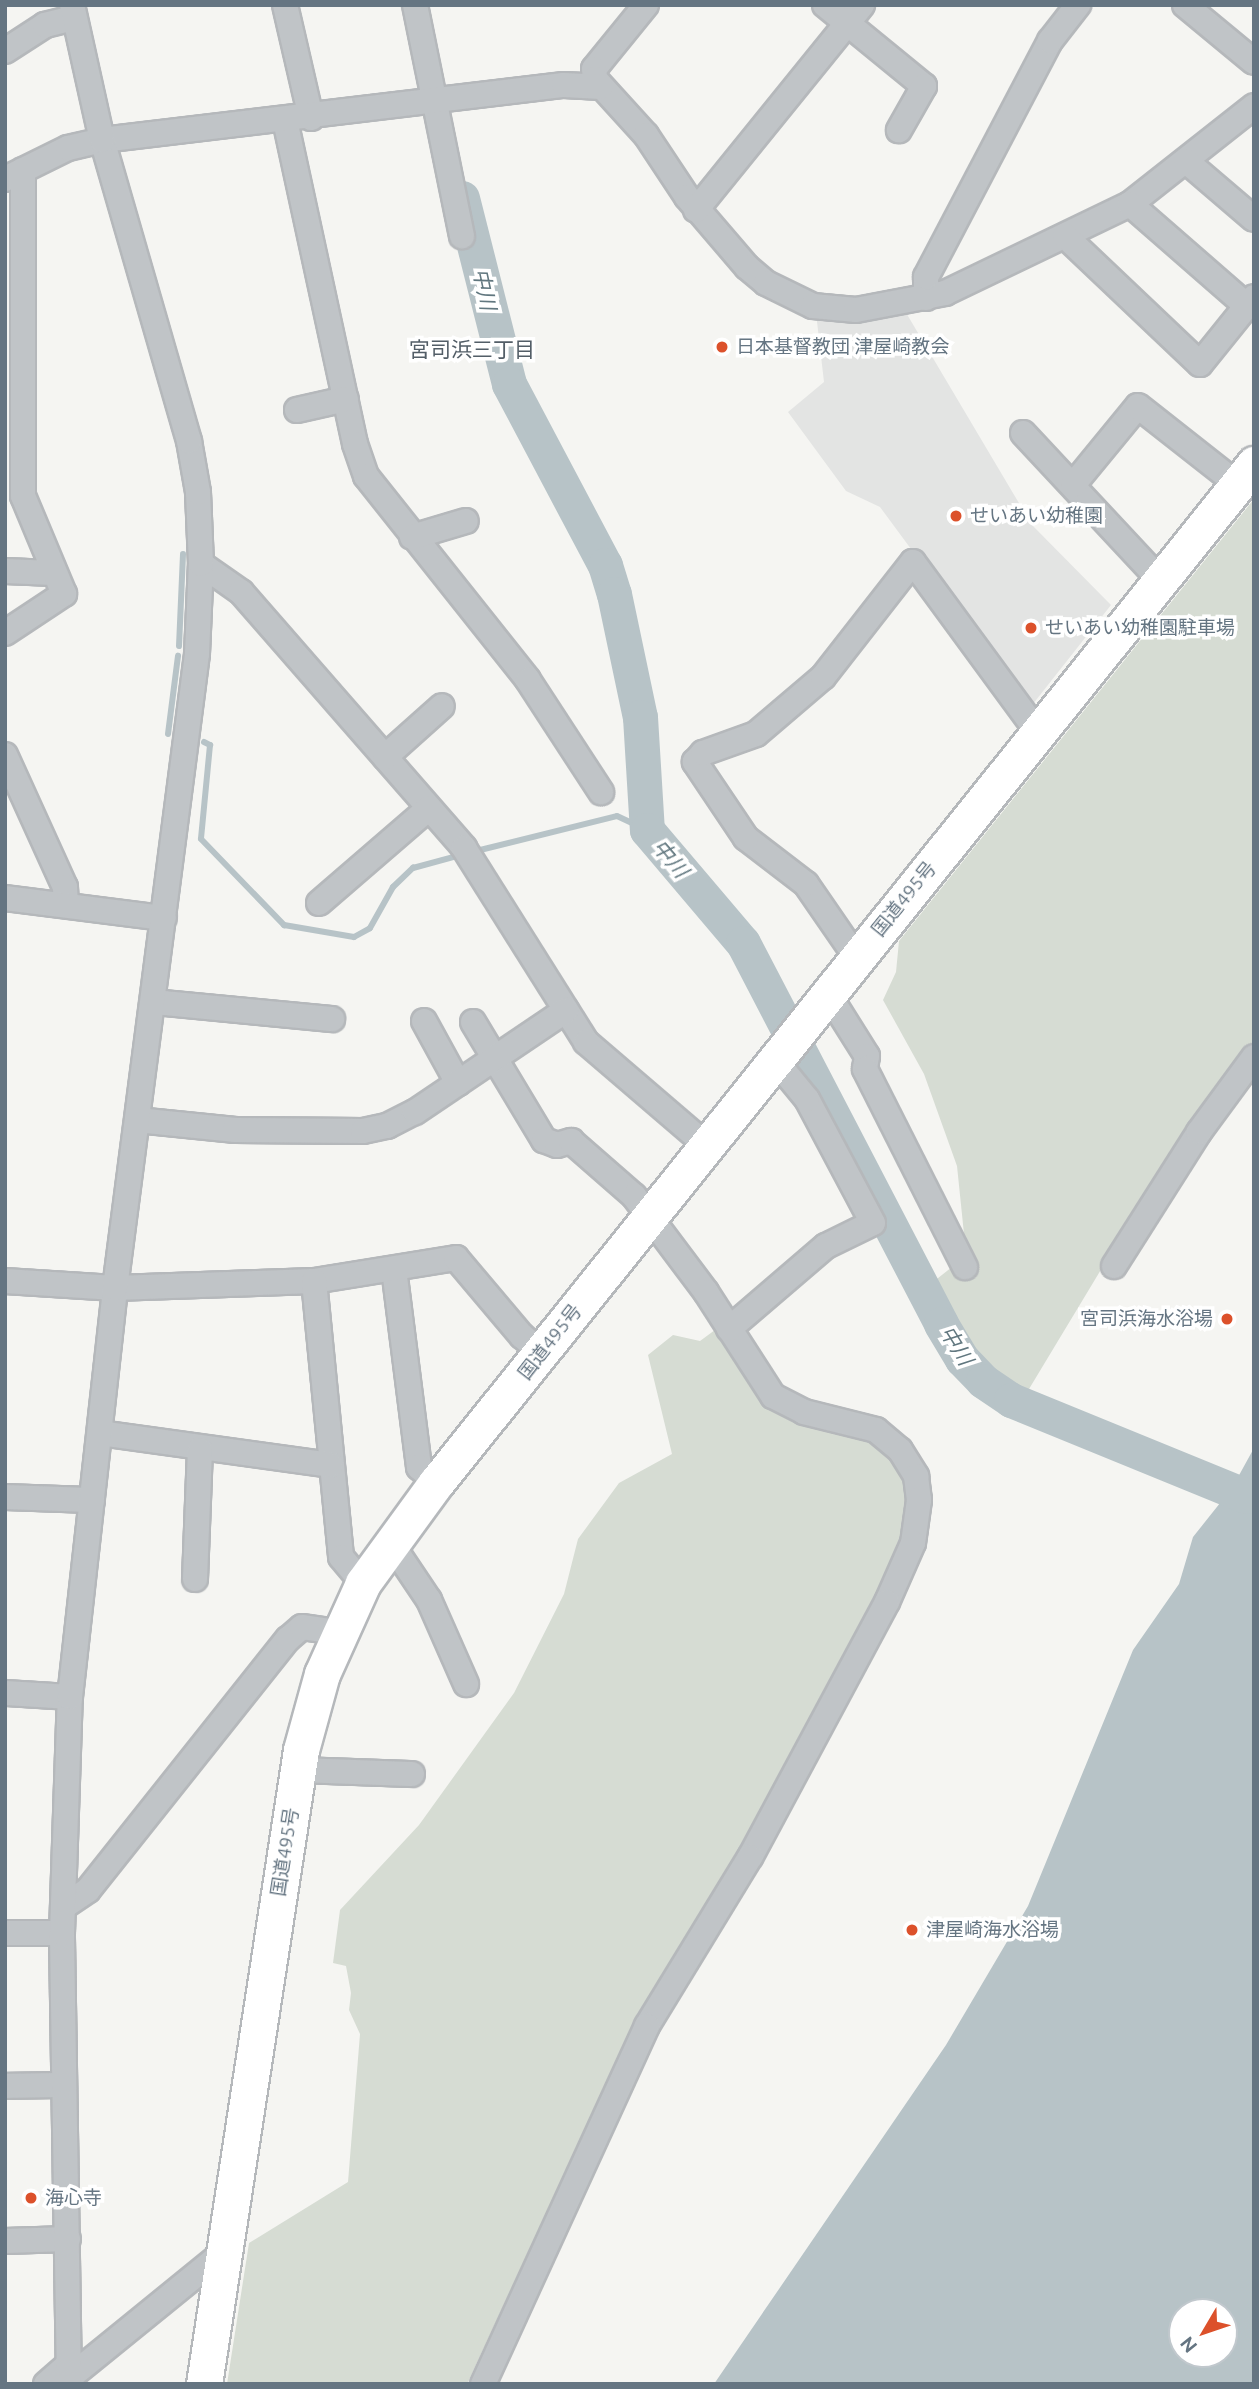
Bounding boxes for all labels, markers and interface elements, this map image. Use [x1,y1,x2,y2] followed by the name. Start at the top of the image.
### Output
[468,266,502,312] water label: 中川
[409,336,535,362] district label: 宮司浜三丁目
[736,336,949,358] place label: 日本基督教団 津屋崎教会
[714,339,730,355] marker: 日本基督教団 津屋崎教会
[970,505,1103,527] place label: せいあい幼稚園
[948,508,964,524] marker: せいあい幼稚園
[1045,617,1235,639] place label: せいあい幼稚園駐車場
[1023,620,1039,636] marker: せいあい幼稚園駐車場
[648,834,694,882] water label: 中川
[867,857,941,941] street label: 国道495号
[514,1300,586,1384] street label: 国道495号
[1080,1308,1213,1330] place label: 宮司浜海水浴場
[1219,1311,1235,1327] marker: 宮司浜海水浴場
[935,1321,979,1369] water label: 中川
[267,1806,303,1898] street label: 国道495号
[926,1919,1059,1941] place label: 津屋崎海水浴場
[904,1922,920,1938] marker: 津屋崎海水浴場
[45,2187,102,2209] place label: 海心寺
[23,2190,39,2206] marker: 海心寺
[1168,2298,1238,2368] north arrow
[1175,2333,1201,2357] text: N

